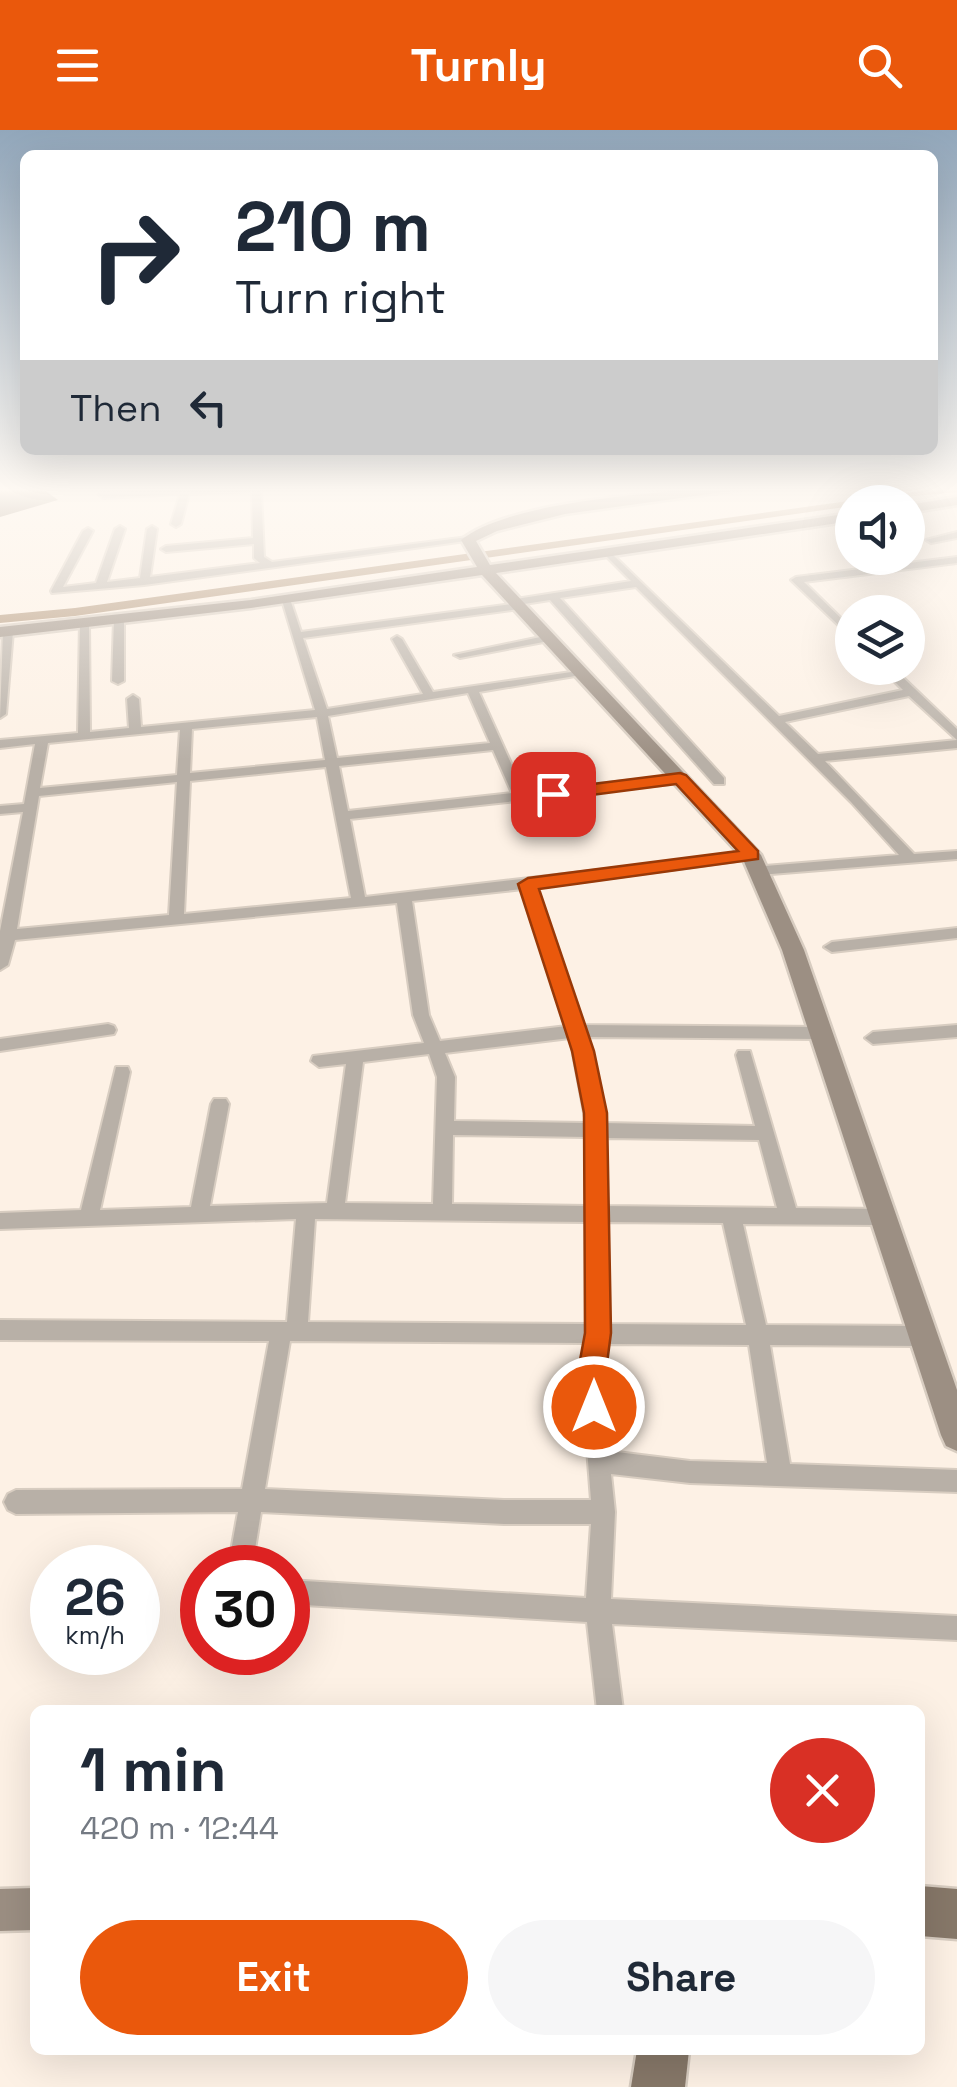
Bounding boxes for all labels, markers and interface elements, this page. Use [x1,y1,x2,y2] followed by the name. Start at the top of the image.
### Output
[410,37,547,94] text: Turnly
[50,38,105,93] icon: menu
[852,38,907,93] icon: search
[235,182,431,271] text: 210 m
[70,190,200,320] icon: right
[235,269,446,326] text: Turn right
[181,380,236,435] icon: left
[70,384,161,432] text: Then
[835,485,925,685] map controls
[835,485,925,575] button: sound
[835,595,925,685] button: layers
[511,752,596,837] pin
[526,767,581,822] icon: arrive
[542,1355,646,1459] position arrow
[180,1545,310,1675] speed limit sign: 30
[65,1566,125,1630] text: 26
[65,1619,125,1651] text: km/h
[80,1732,227,1809] text: 1 min
[770,1738,875,1843] button: close
[80,1808,279,1848] text: 420 m · 12:44
[80,1920,468,2035] button: Exit
[488,1920,875,2035] button: Share

